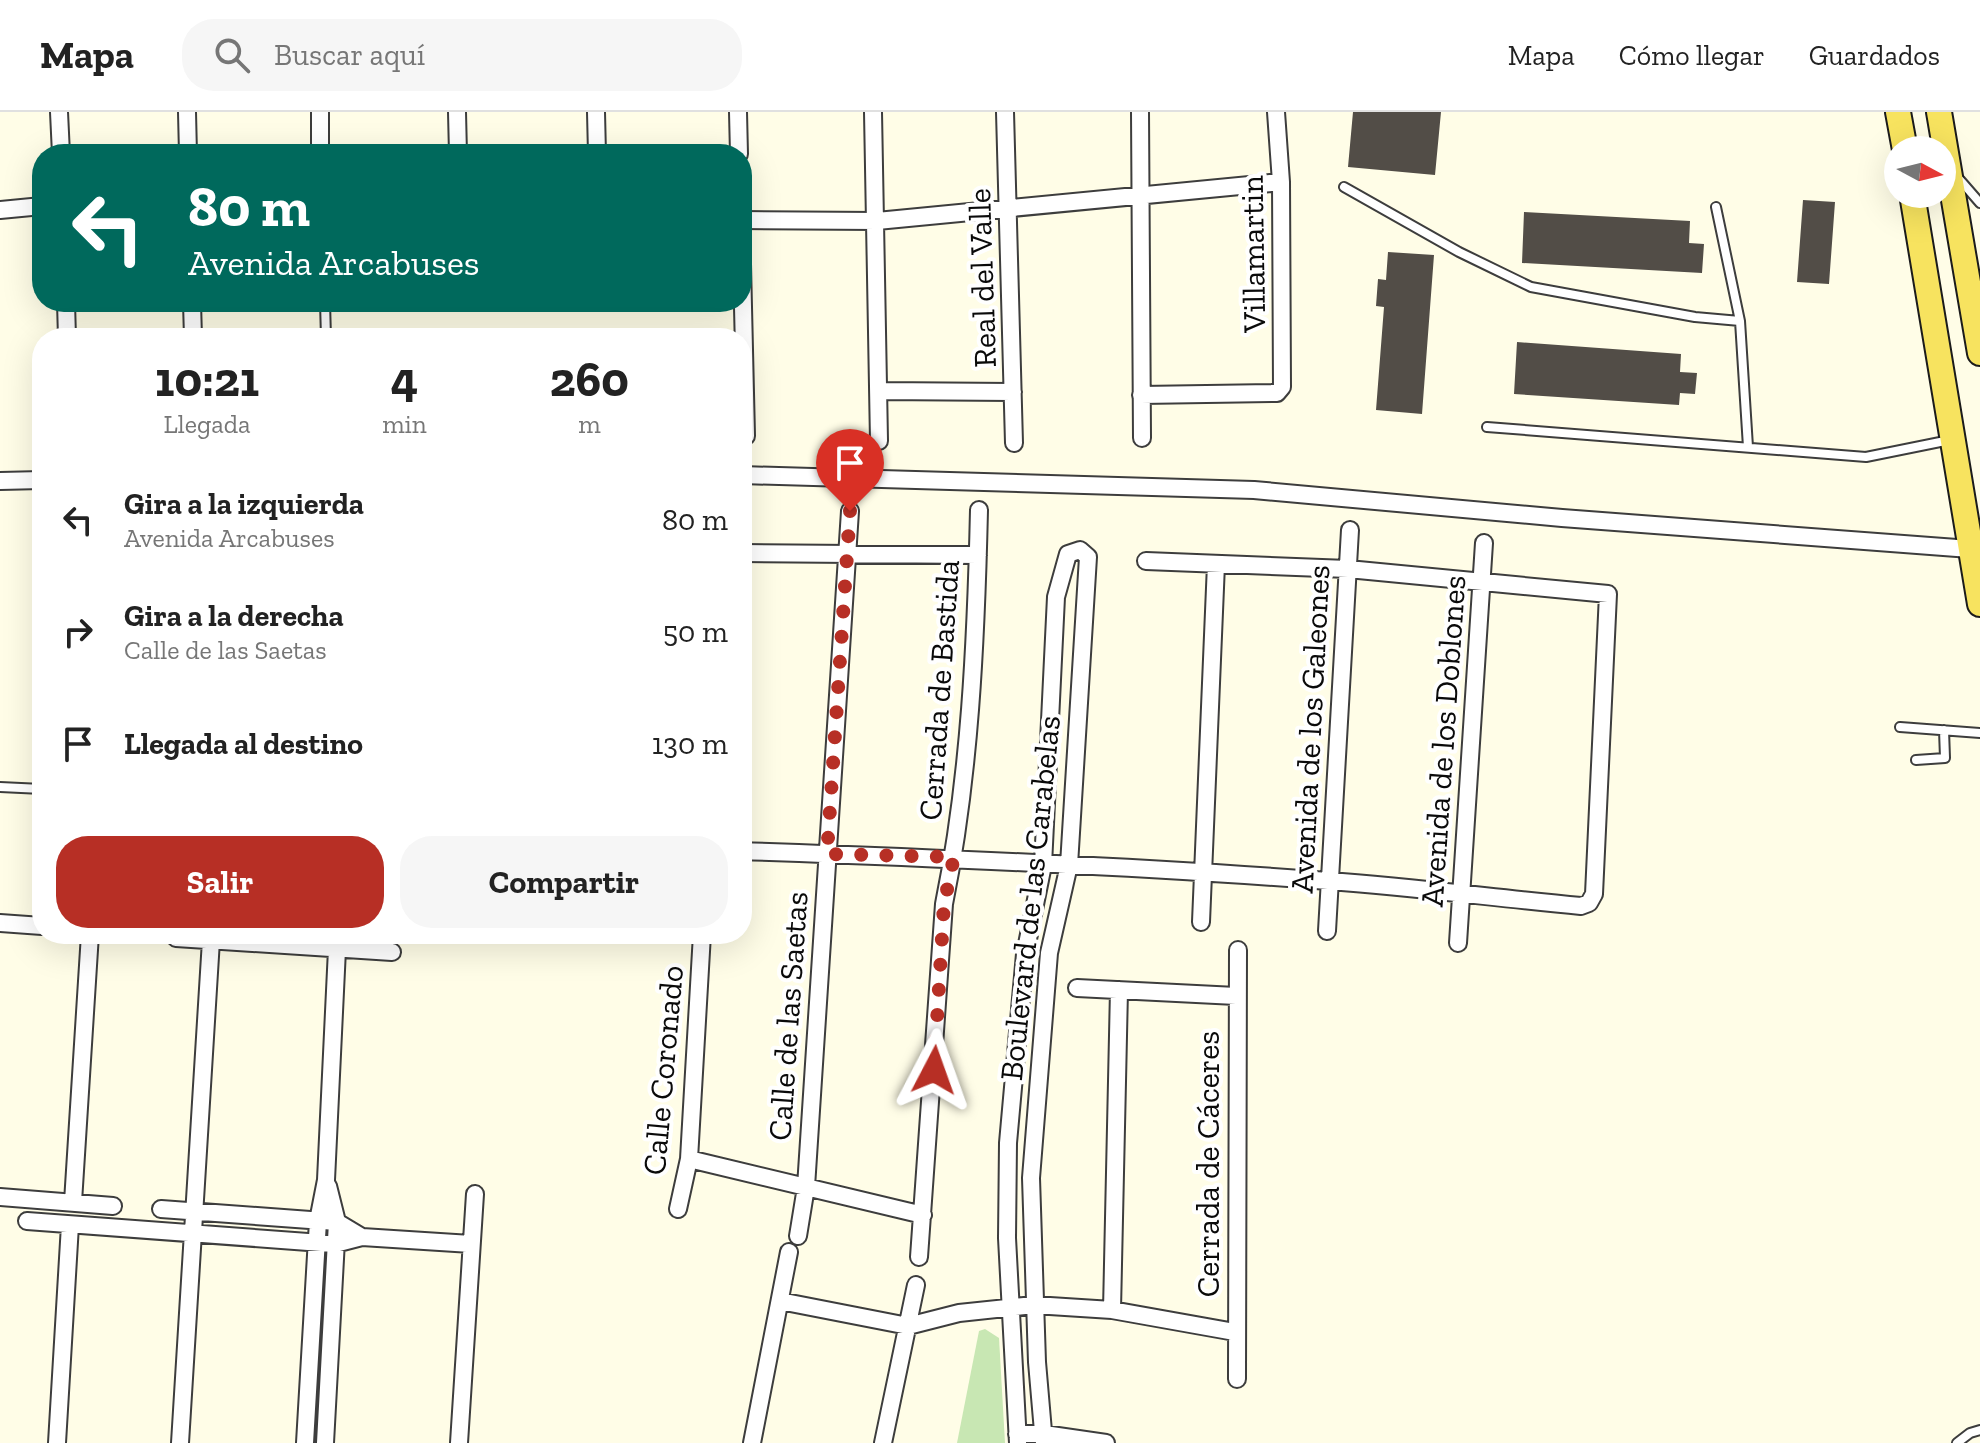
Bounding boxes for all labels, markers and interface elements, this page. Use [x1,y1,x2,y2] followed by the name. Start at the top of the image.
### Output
[182,19,742,91] search box
[40,32,134,78] text: Mapa
[210,33,254,77] icon: search
[274,37,425,73] text: Buscar aquí
[1508,39,1575,72] text: Mapa
[1619,39,1765,72] text: Cómo llegar
[1809,39,1940,72] text: Guardados
[1884,136,1956,208] north arrow
[1884,136,1956,208] map controls
[188,173,310,240] text: 80 m
[1233,174,1273,334] street label: Villamartin
[56,176,160,280] icon: left
[960,188,1004,368] street label: Real del Valle
[188,241,480,284] text: Avenida Arcabuses
[155,351,259,408] text: 10:21
[391,351,418,408] text: 4
[550,351,629,408] text: 260
[164,408,251,440] text: Llegada
[382,408,427,440] text: min
[578,408,601,440] text: m
[816,429,884,511] pin
[828,441,872,485] icon: arrive
[124,486,364,522] text: Gira a la izquierda
[56,498,100,542] icon: left
[662,502,728,538] text: 80 m
[124,522,335,554] text: Avenida Arcabuses
[911,559,967,821] street label: Cerrada de Bastida
[1282,564,1338,894] street label: Avenida de los Galeones
[1412,574,1474,908] street label: Avenida de los Doblones
[124,598,344,634] text: Gira a la derecha
[56,610,100,654] icon: right
[663,614,728,650] text: 50 m
[124,634,327,666] text: Calle de las Saetas
[992,714,1068,1082] street label: Boulevard de las Carabelas
[56,722,100,766] icon: arrive
[124,726,363,762] text: Llegada al destino
[652,726,728,762] text: 130 m
[56,836,384,928] button: Salir
[400,836,728,928] button: Compartir
[760,890,816,1142] street label: Calle de las Saetas
[635,964,691,1176] street label: Calle Coronado
[892,1028,976,1112] position arrow
[1189,1031,1227,1297] street label: Cerrada de Cáceres

